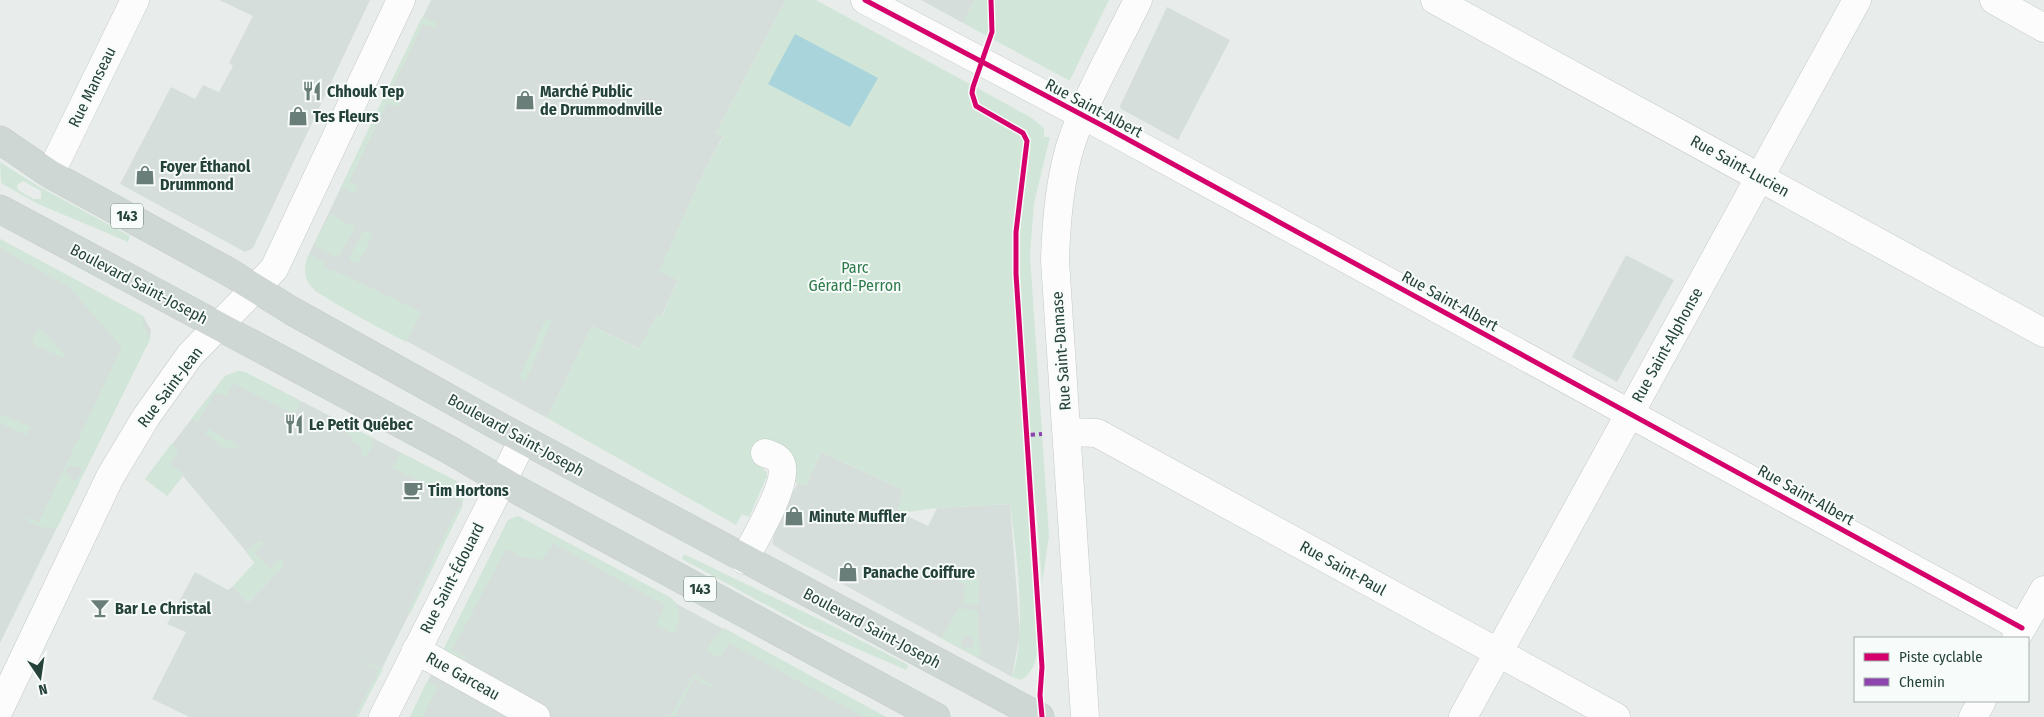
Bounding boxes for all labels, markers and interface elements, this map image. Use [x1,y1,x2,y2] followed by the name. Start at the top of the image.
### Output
[64,44,120,130] street label: Rue Manseau
[1042,74,1146,142] street label: Rue Saint-Albert
[301,80,323,102] restaurant icon: Chhouk Tep
[327,82,404,101] place label: Chhouk Tep
[540,82,662,119] place label: Marché Public de Drummodnville
[514,89,536,111] shop icon: Marché Public de Drummodnville
[287,105,309,127] shop icon: Tes Fleurs
[313,107,379,126] place label: Tes Fleurs
[1687,131,1793,201] street label: Rue Saint-Lucien
[160,156,251,194] place label: Foyer Éthanol Drummond
[134,164,156,186] shop icon: Foyer Éthanol Drummond
[111,204,143,228] road number: 143
[67,240,211,328] street label: Boulevard Saint-Joseph
[809,258,901,295] park label: Parc Gérard-Perron
[1399,267,1502,336] street label: Rue Saint-Albert
[1628,284,1707,406] street label: Rue Saint-Alphonse
[1047,291,1075,411] street label: Rue Saint-Damase
[134,343,206,431] street label: Rue Saint-Jean
[445,390,587,480] street label: Boulevard Saint-Joseph
[283,413,305,435] restaurant icon: Le Petit Québec
[309,415,413,434] place label: Le Petit Québec
[1755,461,1858,530] street label: Rue Saint-Albert
[402,479,424,501] cafe icon: Tim Hortons
[428,481,509,500] place label: Tim Hortons
[783,505,805,527] shop icon: Minute Muffler
[809,507,907,526] place label: Minute Muffler
[416,520,488,636] street label: Rue Saint-Édouard
[1297,537,1389,599] street label: Rue Saint-Paul
[837,561,859,583] shop icon: Panache Coiffure
[863,563,975,582] place label: Panache Coiffure
[684,576,716,602] road number: 143
[800,584,944,672] street label: Boulevard Saint-Joseph
[89,597,111,619] bar icon: Bar Le Christal
[115,599,212,618] place label: Bar Le Christal
[1854,637,2029,702] legend
[423,648,503,704] street label: Rue Garceau
[1899,648,1983,666] text: Piste cyclable
[15,652,65,702] north arrow
[1899,673,1945,691] text: Chemin
[37,680,49,698] text: N

